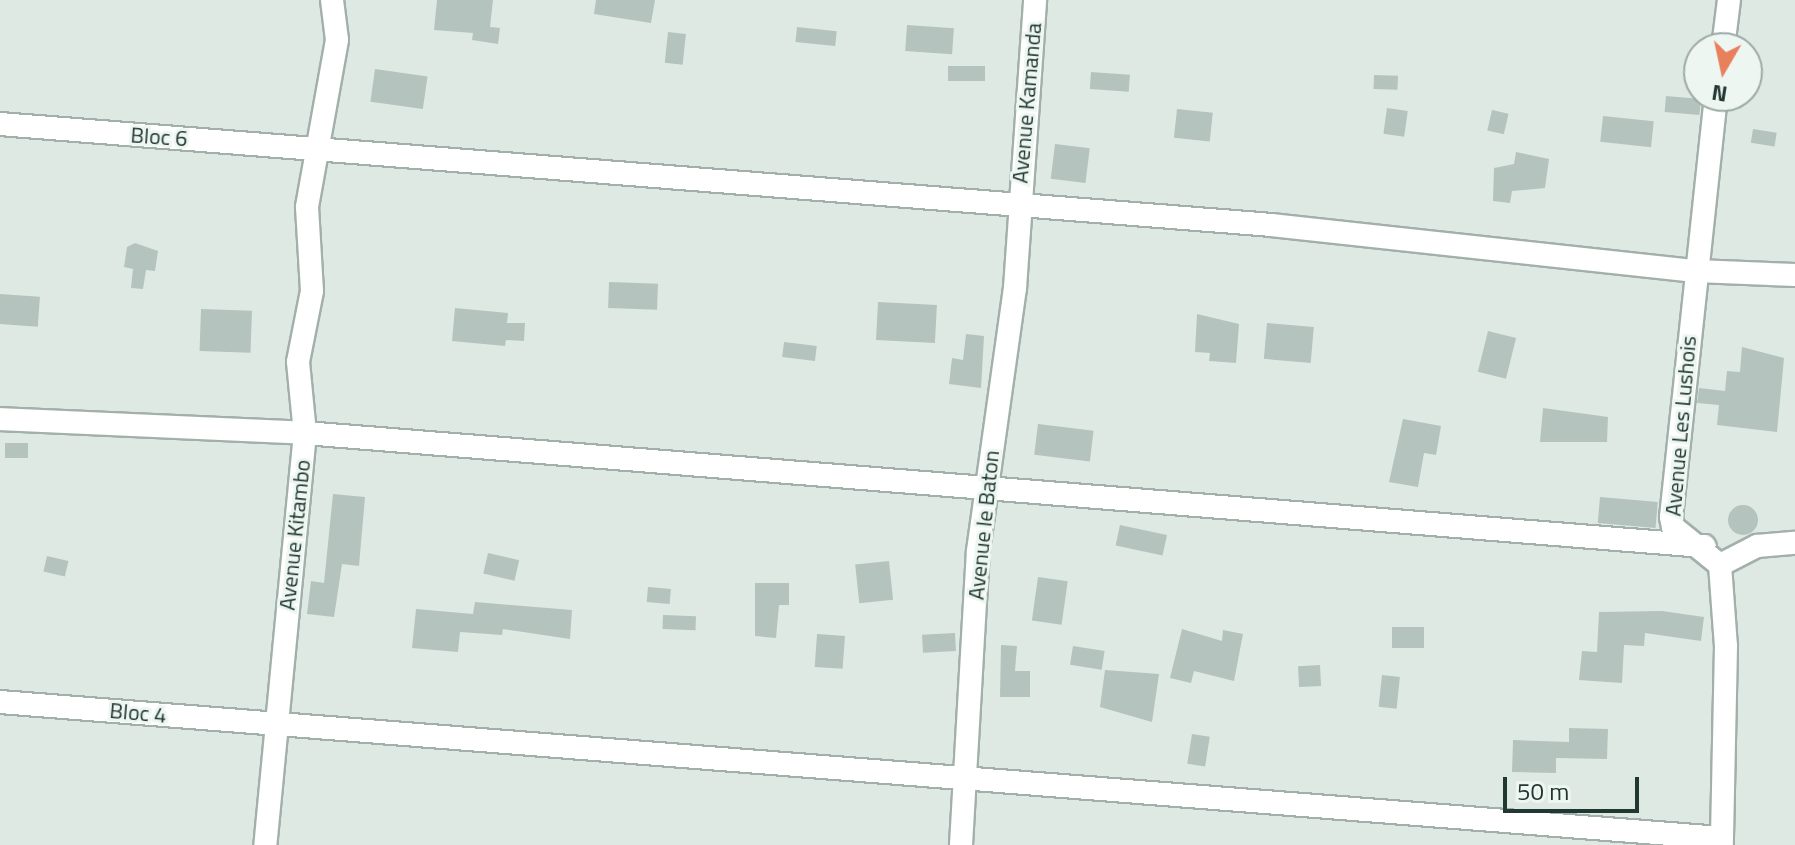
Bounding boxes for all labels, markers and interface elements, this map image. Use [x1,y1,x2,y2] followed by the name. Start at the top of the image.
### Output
[1007,22,1047,184] street label: Avenue Kamanda
[1683,32,1763,112] north arrow
[1709,76,1730,112] text: N
[130,122,188,152] street label: Bloc 6
[1660,335,1702,517] street label: Avenue Les Lushois
[963,449,1005,601] street label: Avenue le Baton
[274,458,316,612] street label: Avenue Kitambo
[108,697,168,729] street label: Bloc 4
[1507,761,1643,811] scale bar
[1517,773,1569,809] text: 50 m

